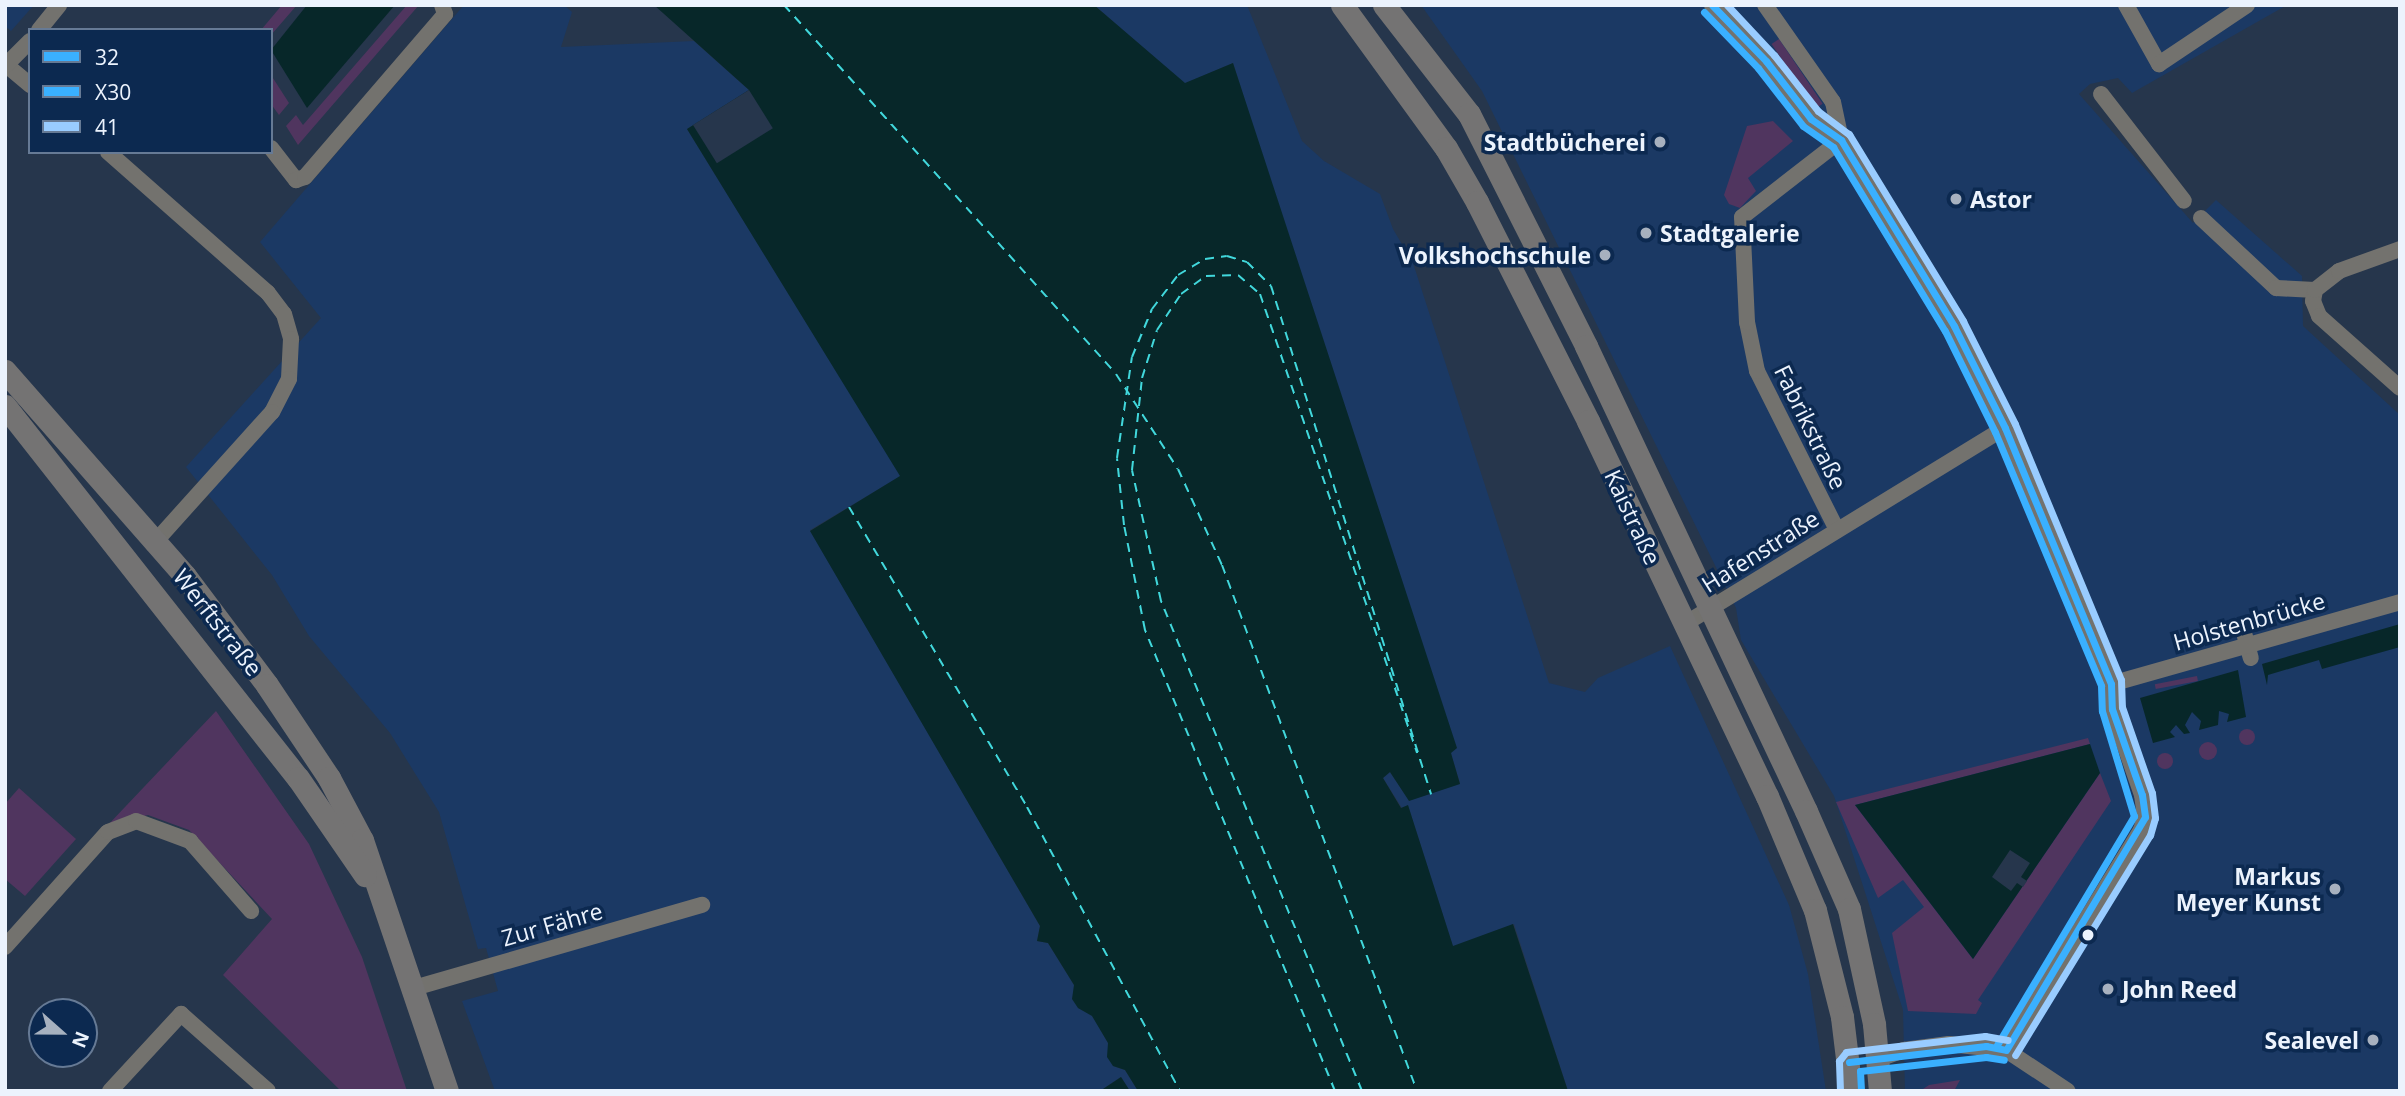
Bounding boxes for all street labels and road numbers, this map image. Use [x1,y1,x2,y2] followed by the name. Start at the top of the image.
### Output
[1769,360,1853,494] street label: Fabrikstraße
[1599,465,1667,569] street label: Kaistraße
[1696,504,1824,598] street label: Hafenstraße
[168,563,268,681] street label: Werftstraße
[2170,586,2328,656] street label: Holstenbrücke
[498,896,606,952] street label: Zur Fähre

